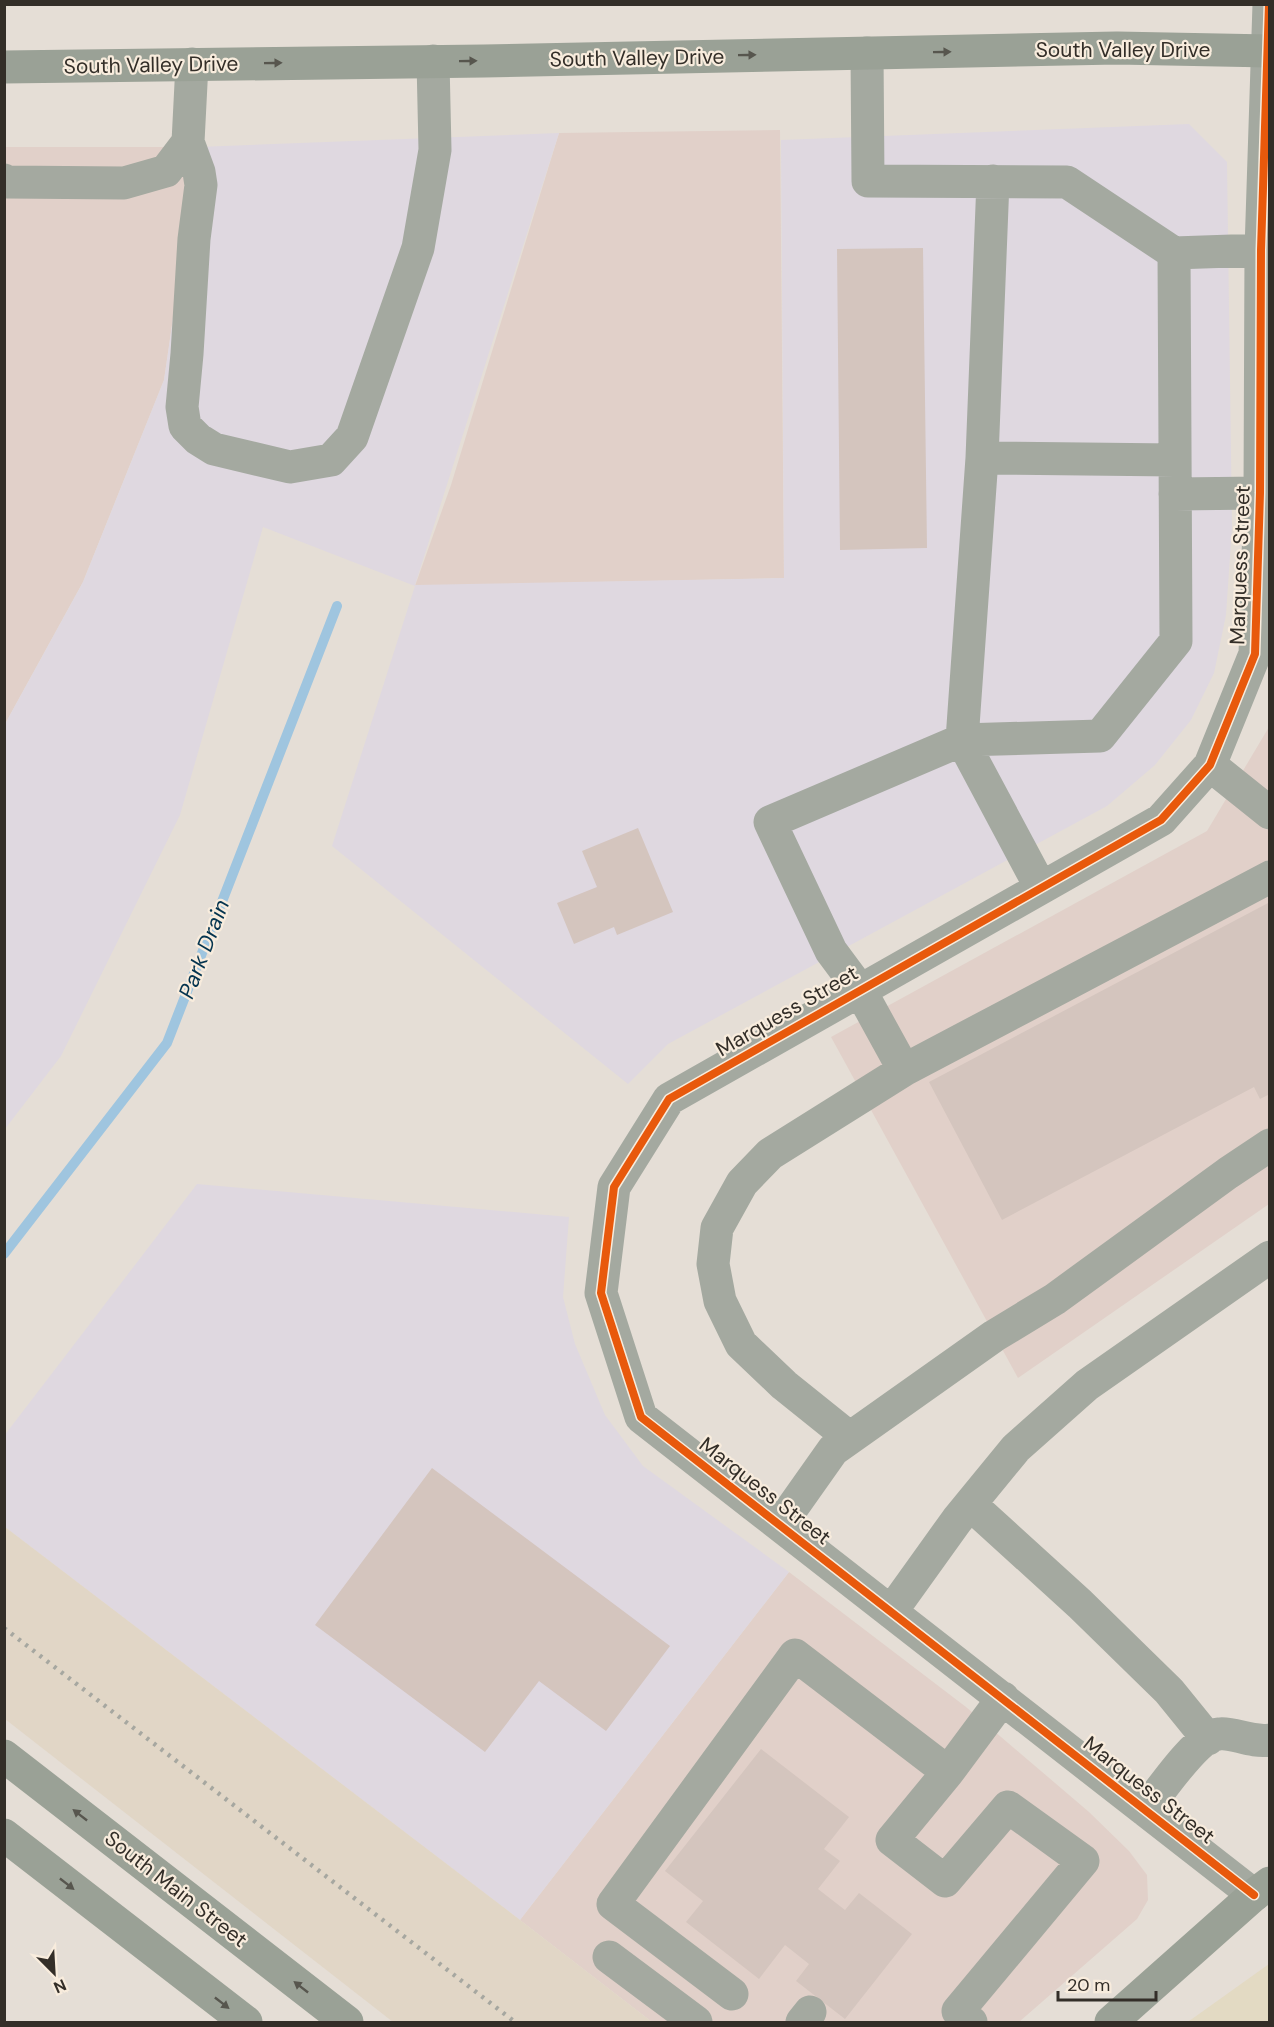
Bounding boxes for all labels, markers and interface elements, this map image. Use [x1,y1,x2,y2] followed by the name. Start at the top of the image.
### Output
[1036,36,1210,64] street label: South Valley Drive
[549,42,725,74] street label: South Valley Drive
[932,47,951,56] one-way arrow
[63,49,239,81] street label: South Valley Drive
[737,51,756,60] one-way arrow
[458,56,477,66] one-way arrow
[263,59,282,68] one-way arrow
[1223,485,1257,645] street label: Marquess Street
[172,895,236,1003] water label: Park Drain
[711,959,863,1063] street label: Marquess Street
[693,1431,837,1551] street label: Marquess Street
[1077,1730,1221,1850] street label: Marquess Street
[73,1810,88,1822] one-way arrow
[99,1824,253,1954] street label: South Main Street
[60,1878,75,1890] one-way arrow
[24,1943,84,2003] north arrow
[1058,1964,1156,2002] scale bar
[1067,1973,1110,1997] text: 20 m
[50,1974,69,1998] text: N
[293,1981,308,1993] one-way arrow
[214,1997,229,2009] one-way arrow

